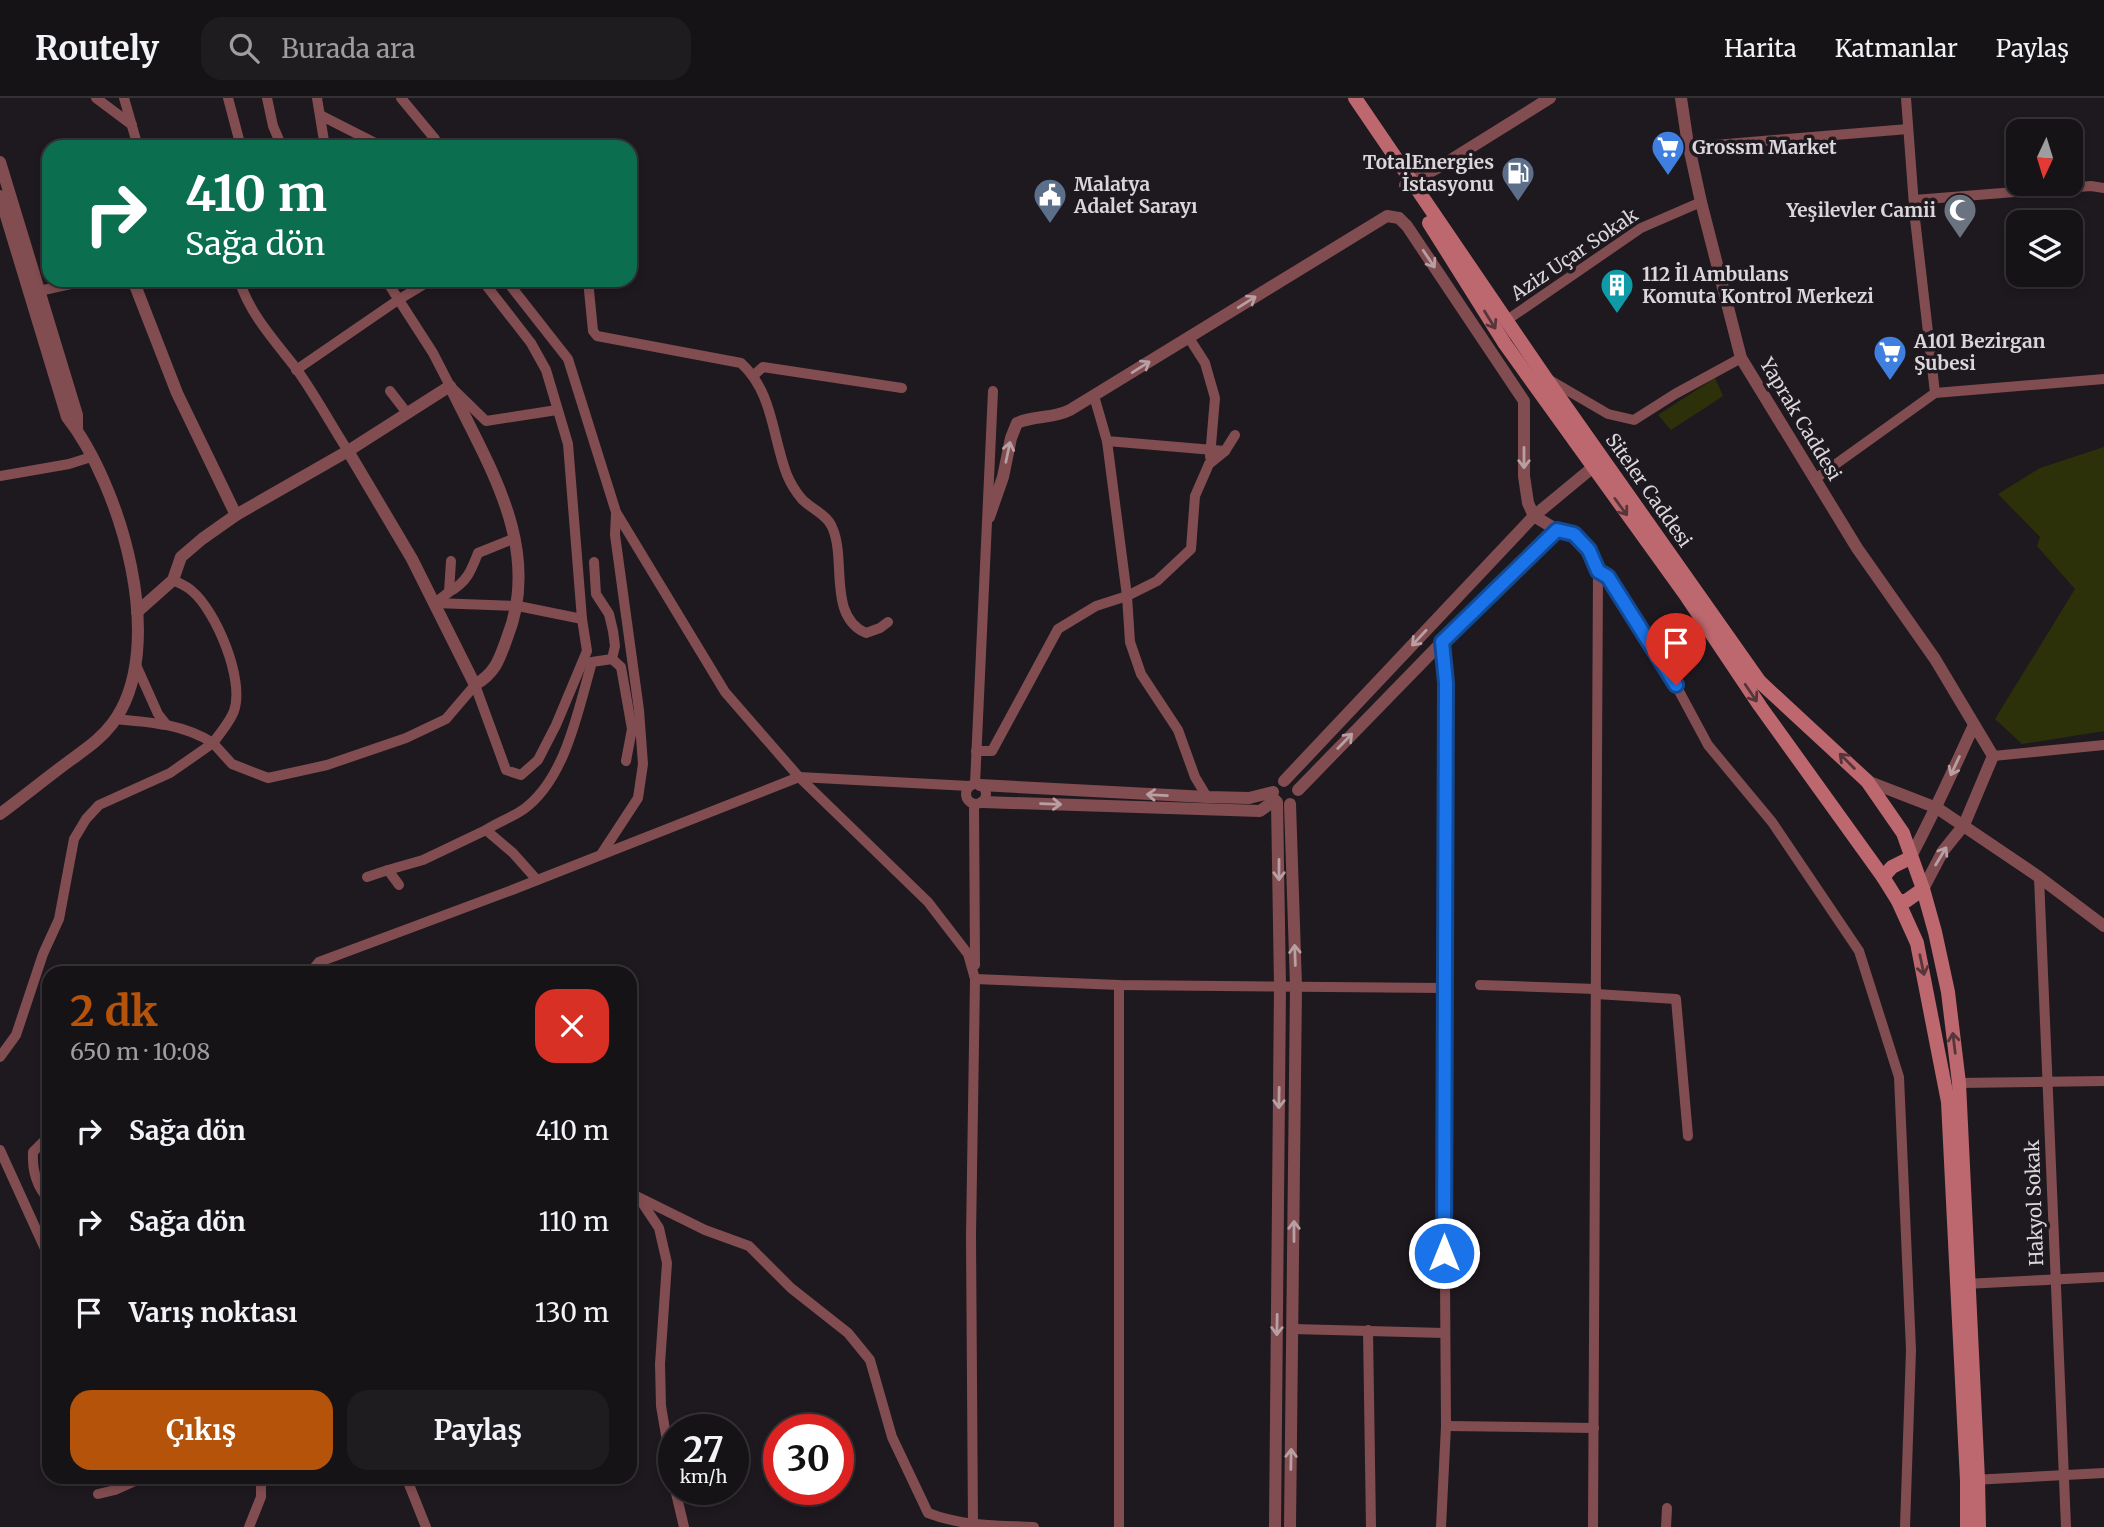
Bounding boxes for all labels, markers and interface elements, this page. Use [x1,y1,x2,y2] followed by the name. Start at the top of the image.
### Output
[201,17,691,80] search box
[35,28,159,69] text: Routely
[225,29,263,67] icon: search
[281,32,416,65] text: Burada ara
[1724,33,1797,64] text: Harita
[1835,33,1958,64] text: Katmanlar
[1996,33,2069,64] text: Paylaş
[2006,119,2082,196] north arrow
[2006,119,2083,287] map controls
[1649,128,1687,177] supermarket icon: Grossm Market
[1692,135,1837,159] place label: Grossm Market
[1363,150,1494,196] place label: TotalEnergies İstasyonu
[1499,154,1537,203] fuel station icon: TotalEnergies İstasyonu
[185,163,327,224] text: 410 m
[70,168,161,259] icon: right
[1073,172,1198,218] place label: Malatya Adalet Sarayı
[1031,176,1069,225] public building icon: Malatya Adalet Sarayı
[1941,191,1979,240] mosque icon: Yeşilevler Camii
[1785,198,1936,222] place label: Yeşilevler Camii
[1505,203,1642,306] street label: Aziz Uçar Sokak
[2006,210,2083,287] button: layers
[185,224,325,264] text: Sağa dön
[1422,249,1436,268] one-way arrow
[1642,262,1874,308] place label: 112 İl Ambulans Komuta Kontrol Merkezi
[1598,266,1636,315] building icon: 112 İl Ambulans Komuta Kontrol Merkezi
[1236,295,1256,309] one-way arrow
[1484,310,1498,330] one-way arrow
[1913,329,2046,375] place label: A101 Bezirgan Şubesi
[1871,333,1909,382] supermarket icon: A101 Bezirgan Şubesi
[1754,352,1847,485] street label: Yaprak Caddesi
[1131,360,1151,374] one-way arrow
[1601,428,1697,552] street label: Siteler Caddesi
[1002,441,1016,464] one-way arrow
[1517,446,1531,469] one-way arrow
[1613,497,1628,516] one-way arrow
[1646,613,1706,685] pin
[1657,624,1695,662] icon: arrive
[1411,629,1428,646] one-way arrow
[1744,683,1758,702] one-way arrow
[1337,733,1354,750] one-way arrow
[1839,753,1856,770] one-way arrow
[1947,755,1961,776] one-way arrow
[1146,788,1169,801] one-way arrow
[1039,797,1062,810] one-way arrow
[1935,846,1949,866] one-way arrow
[1273,858,1286,881] one-way arrow
[1288,944,1301,967] one-way arrow
[1915,953,1929,976] one-way arrow
[70,985,158,1037] text: 2 dk
[535,989,609,1063] button: close
[1947,1032,1960,1055] one-way arrow
[70,1037,210,1066] text: 650 m · 10:08
[1272,1086,1286,1109] one-way arrow
[70,1112,108,1150] icon: right
[129,1114,246,1147] text: Sağa dön
[535,1114,609,1147] text: 410 m
[2020,1140,2048,1266] street label: Hakyol Sokak
[70,1203,108,1241] icon: right
[129,1205,246,1238] text: Sağa dön
[539,1205,609,1238] text: 110 m
[1407,1216,1481,1290] position arrow
[1287,1220,1301,1243] one-way arrow
[70,1294,108,1332] icon: arrive
[129,1296,297,1329] text: Varış noktası
[535,1296,609,1329] text: 130 m
[1270,1313,1284,1336] one-way arrow
[70,1390,333,1470] button: Çıkış
[347,1390,609,1470] button: Paylaş
[763,1414,854,1505] speed limit sign: 30
[683,1428,724,1472] text: 27
[1284,1448,1298,1471] one-way arrow
[680,1465,727,1488] text: km/h

